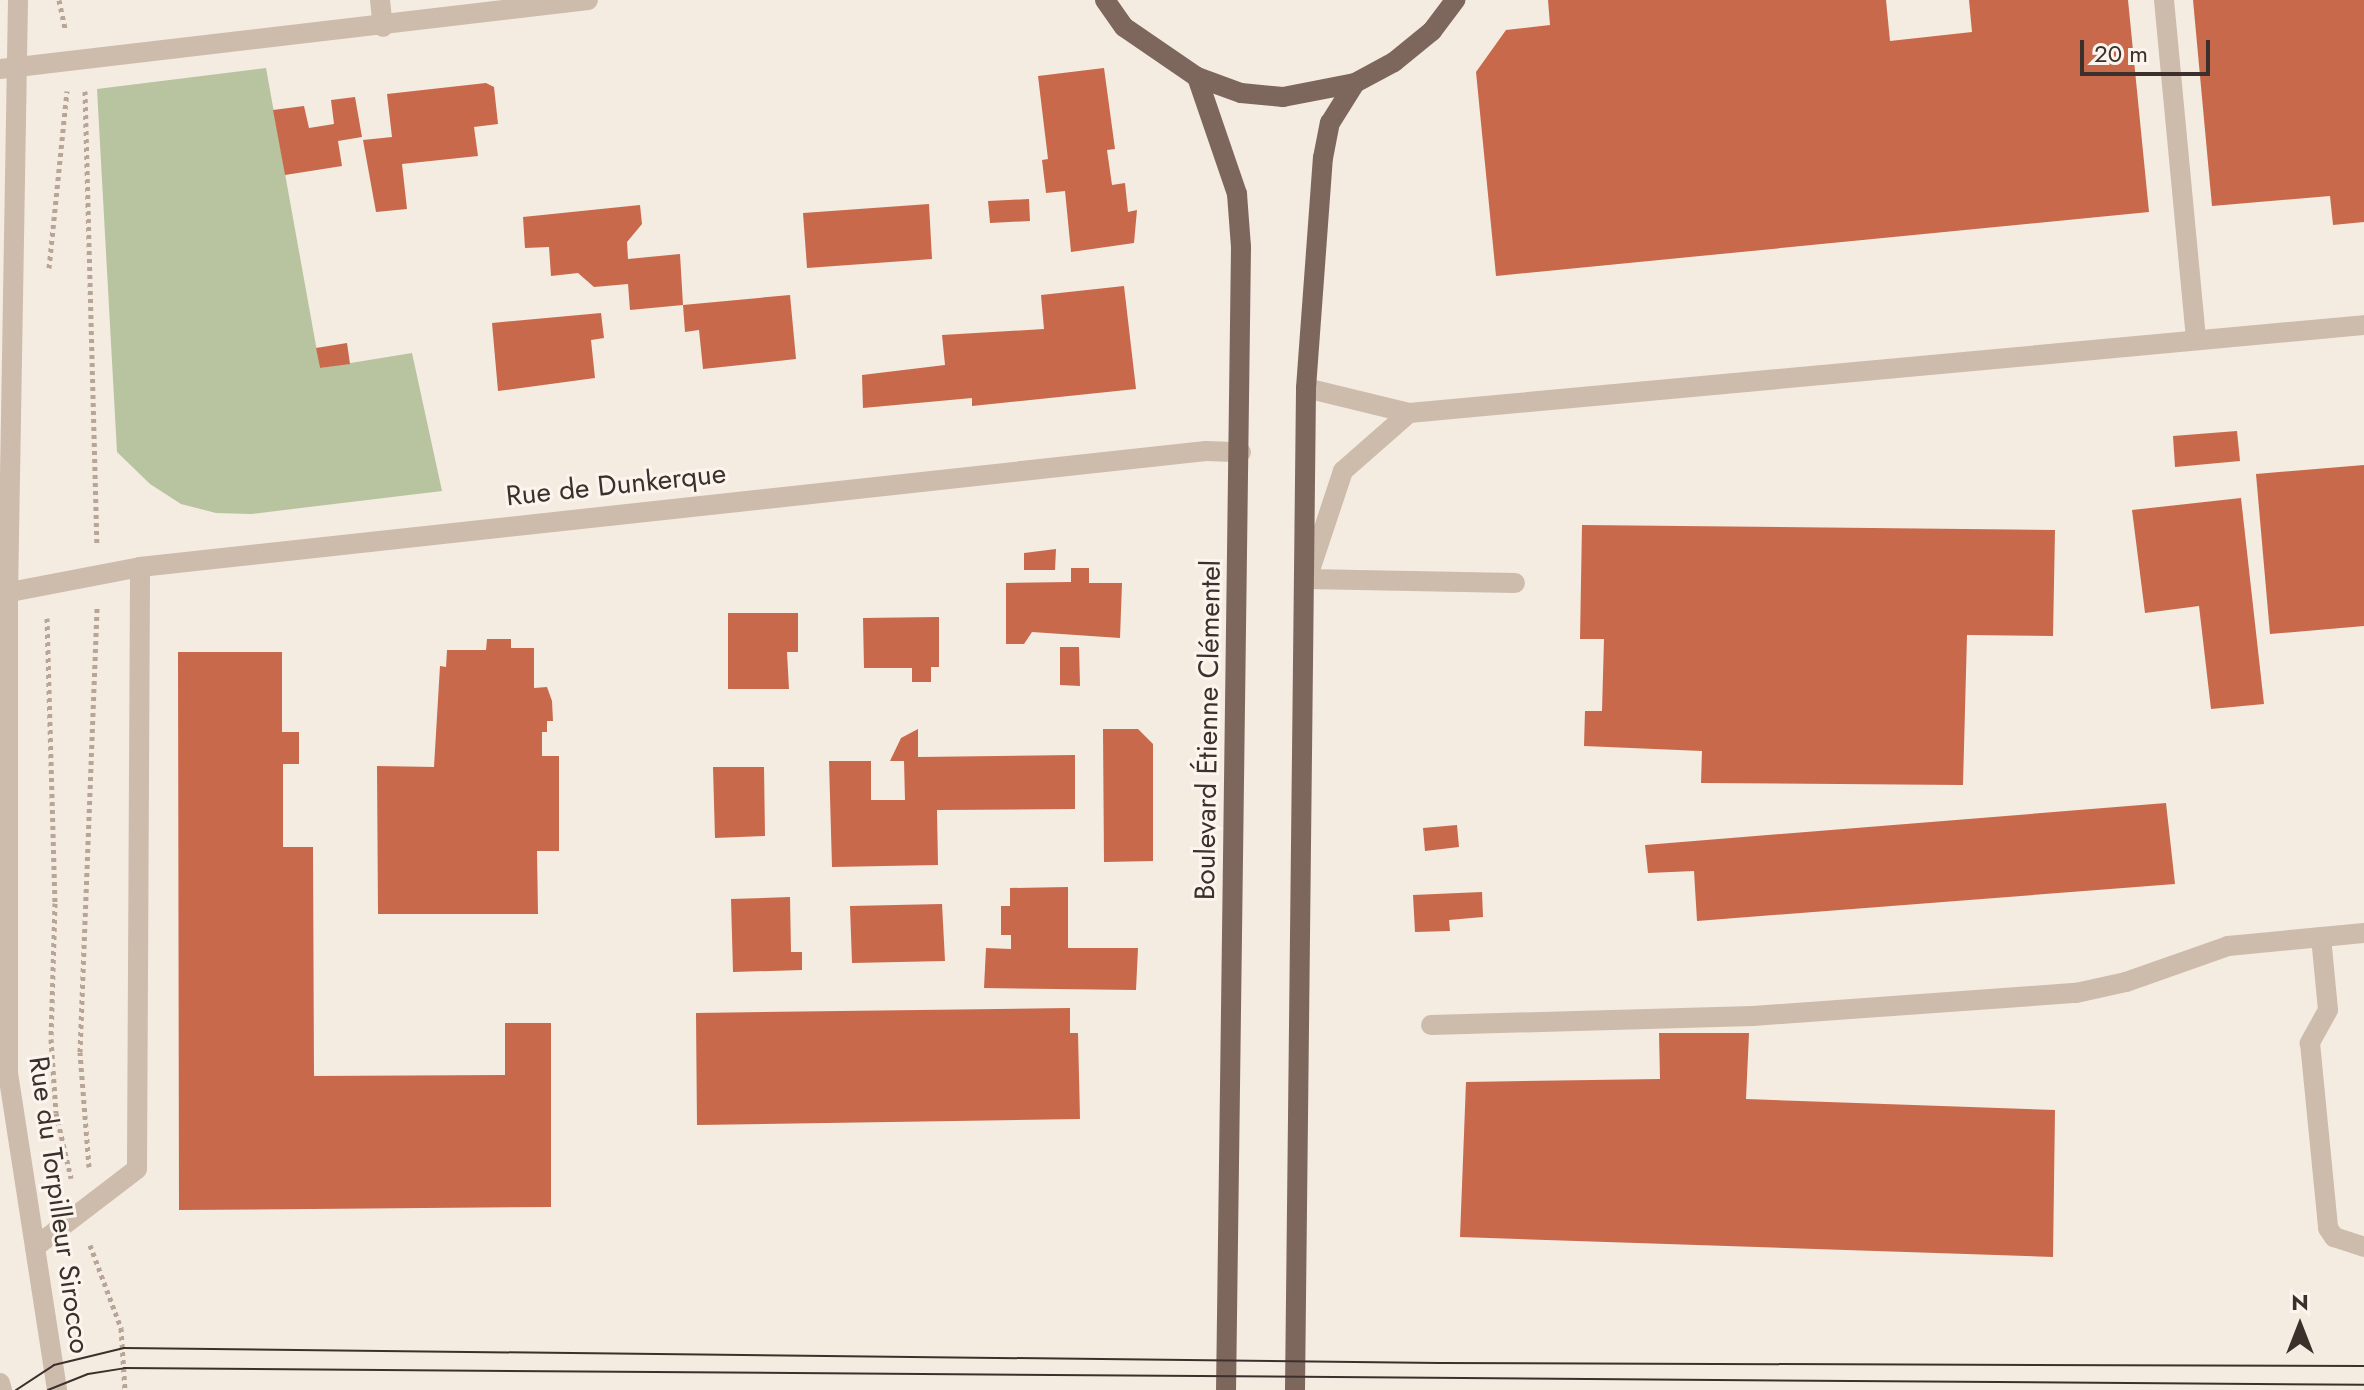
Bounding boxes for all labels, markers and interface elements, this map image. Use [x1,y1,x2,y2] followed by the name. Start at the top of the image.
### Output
[2084,24,2214,74] scale bar
[2094,36,2148,71] text: 20 m
[504,457,728,513] street label: Rue de Dunkerque
[1188,560,1228,900] street label: Boulevard Étienne Clémentel
[22,1054,96,1356] street label: Rue du Torpilleur Sirocco
[2260,1286,2340,1366] north arrow
[2291,1286,2309,1318] text: N

